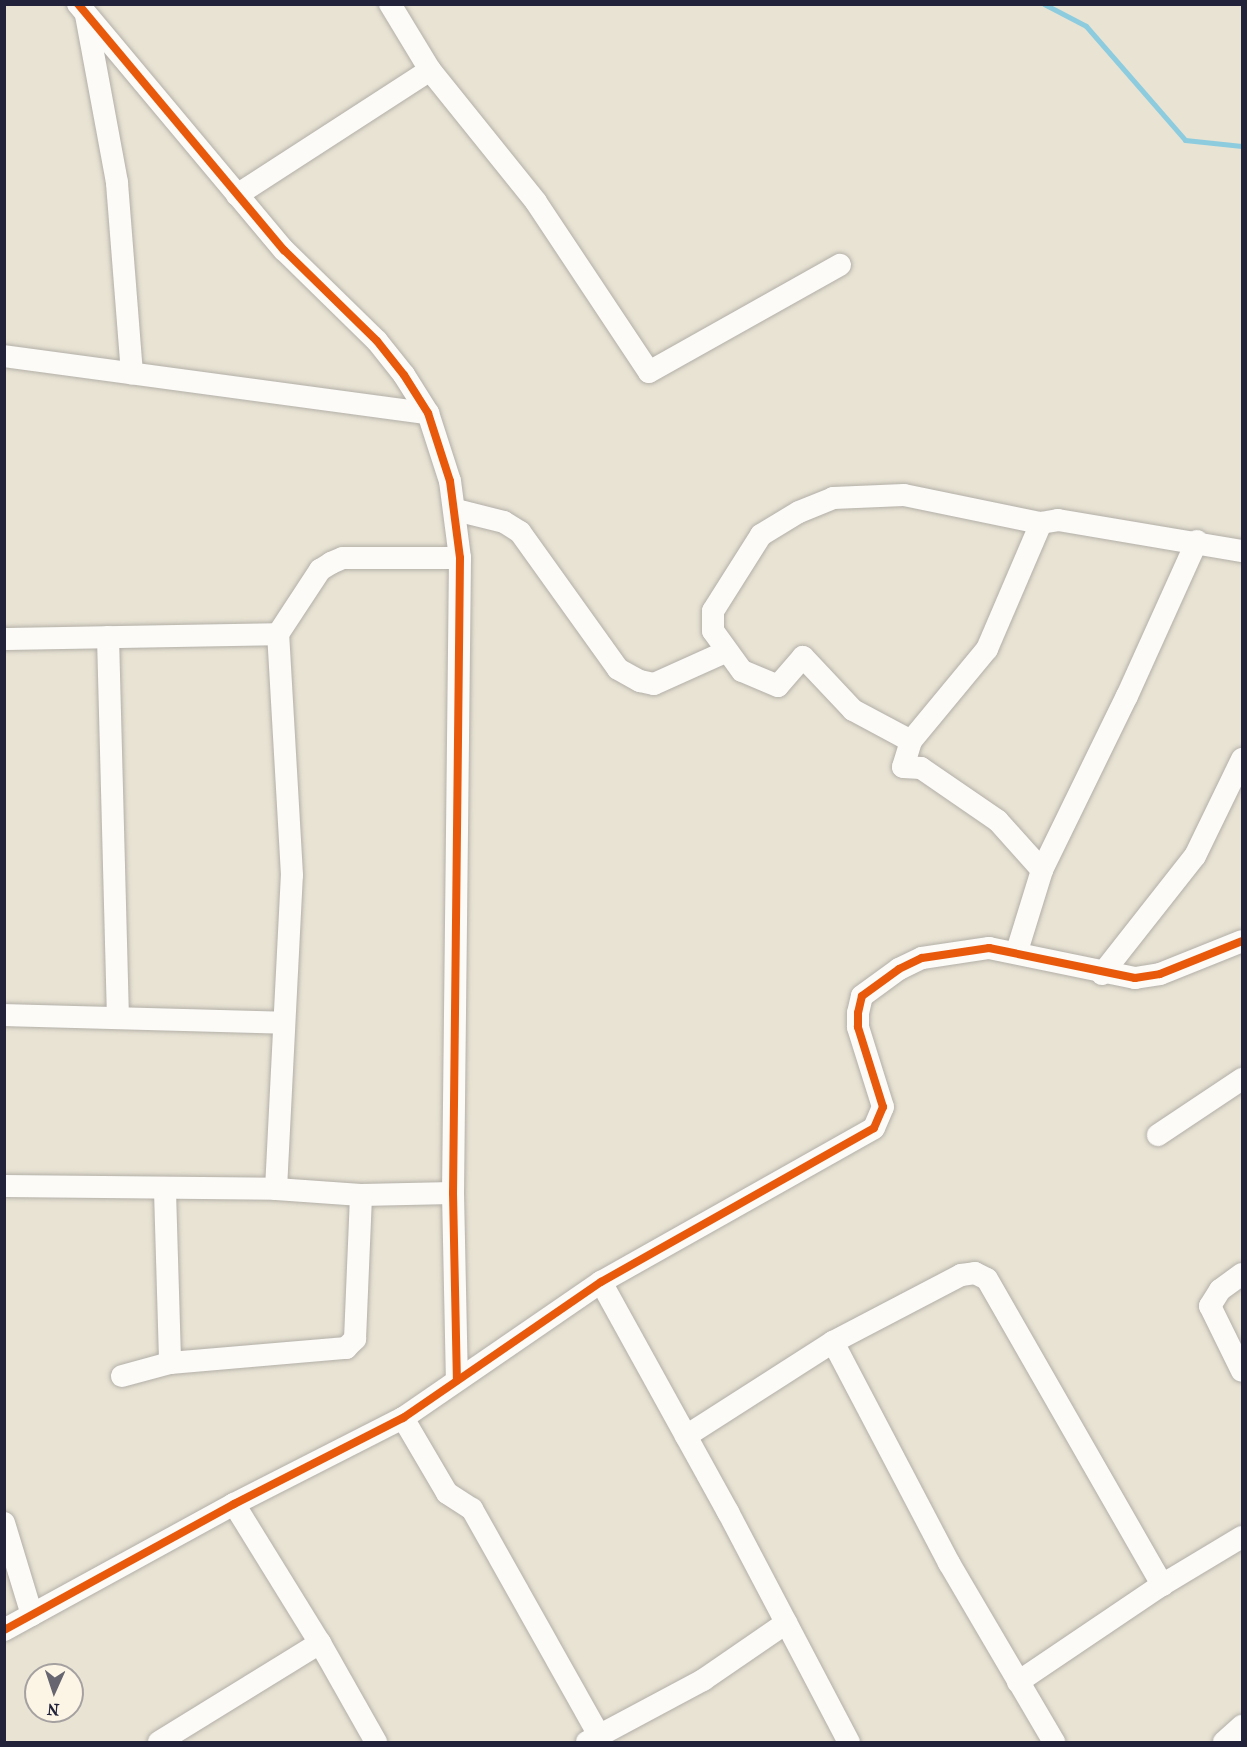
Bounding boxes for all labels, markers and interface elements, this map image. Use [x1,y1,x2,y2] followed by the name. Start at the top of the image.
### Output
[24,1663,84,1723] north arrow
[47,1700,60,1719] text: N

